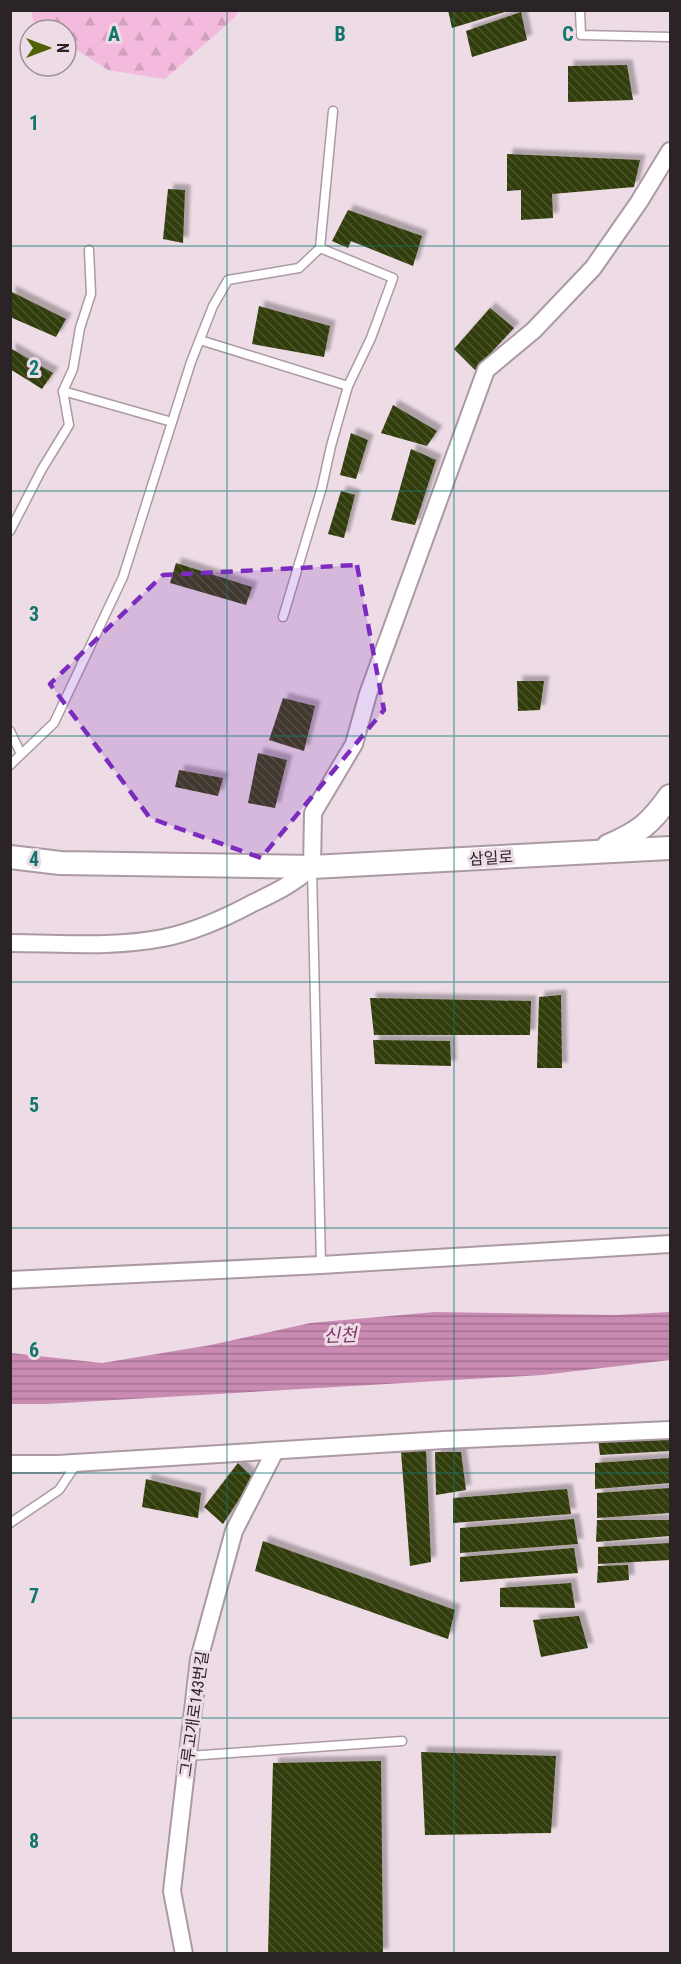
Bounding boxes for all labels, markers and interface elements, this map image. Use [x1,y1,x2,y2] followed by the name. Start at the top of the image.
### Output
[18,18,78,78] north arrow
[108,22,120,46] text: A
[334,22,346,46] text: B
[562,22,574,46] text: C
[53,43,72,53] text: N
[29,111,39,135] text: 1
[29,356,39,380] text: 2
[29,602,39,626] text: 3
[29,847,39,871] text: 4
[468,847,514,869] street label: 삼일로
[29,1093,39,1117] text: 5
[323,1324,359,1346] water label: 신천
[29,1338,39,1362] text: 6
[29,1584,39,1608] text: 7
[176,1650,212,1778] street label: 그루고개로143번길
[29,1829,39,1853] text: 8

